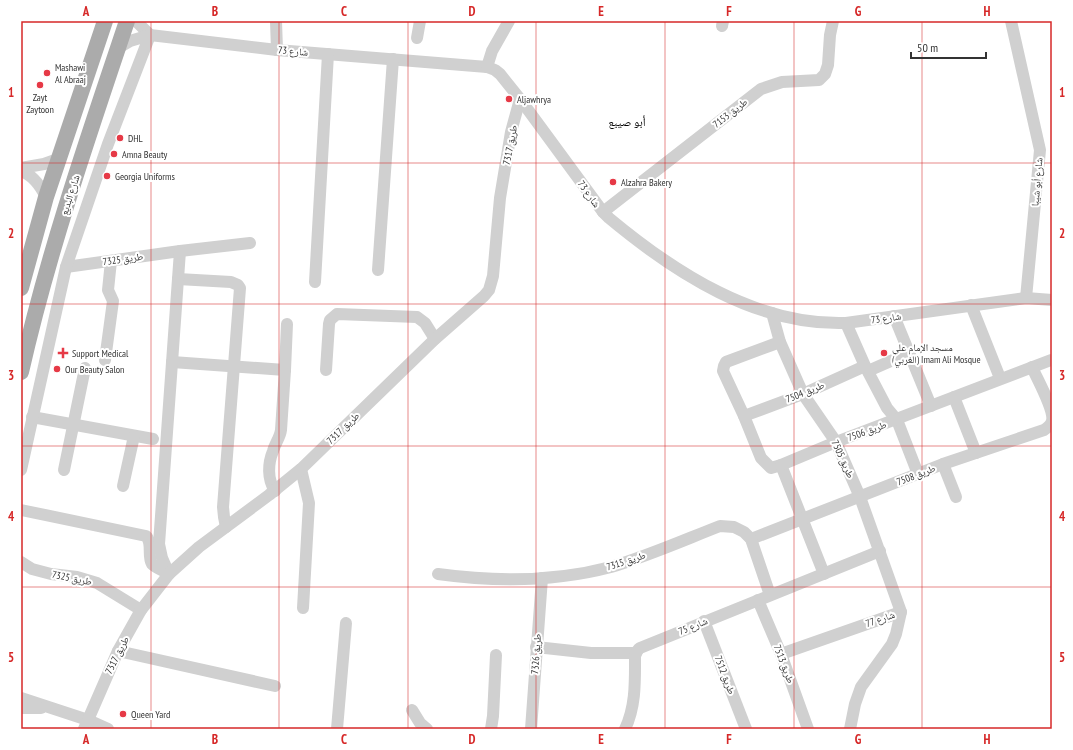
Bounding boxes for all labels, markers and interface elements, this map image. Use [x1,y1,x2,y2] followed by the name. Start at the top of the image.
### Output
[82,3,90,20] text: A
[212,3,218,20] text: B
[341,3,347,20] text: C
[469,3,476,20] text: D
[598,3,604,20] text: E
[726,3,732,20] text: F
[855,3,862,20] text: G
[984,3,991,20] text: H
[911,34,986,60] scale bar
[917,40,938,55] text: 50 m
[277,43,309,59] street label: شارع 73
[55,61,86,86] place label: Mashawi Al Abraaj
[42,68,52,78] marker: Mashawi Al Abraaj
[35,80,45,90] marker: Zayt Zaytoon
[8,84,14,101] text: 1
[1059,84,1065,101] text: 1
[26,91,54,116] place label: Zayt Zaytoon
[517,93,551,106] place label: Aljawhrya
[504,94,514,104] marker: Aljawhrya
[710,95,750,131] street label: طريق 7153
[608,114,646,129] district label: أبو صيبع
[500,123,520,166] street label: طريق 7317
[128,132,144,145] place label: DHL
[115,133,125,143] marker: DHL
[122,148,168,161] place label: Amna Beauty
[109,149,119,159] marker: Amna Beauty
[1028,157,1046,207] street label: شارع أبو شيبا
[115,170,175,183] place label: Georgia Uniforms
[102,171,112,181] marker: Georgia Uniforms
[57,173,83,217] street label: شارع البديع
[621,176,672,189] place label: Alzahra Bakery
[608,177,618,187] marker: Alzahra Bakery
[575,178,603,210] street label: شارع 73
[8,225,14,242] text: 2
[1059,225,1065,242] text: 2
[102,250,144,268] street label: طريق 7325
[870,309,902,327] street label: شارع 73
[892,341,981,367] place label: مسجد الإمام علي (الغربي) Imam Ali Mosque
[57,347,69,359] marker: Support Medical
[72,347,129,360] place label: Support Medical
[879,348,889,358] marker: مسجد الإمام علي (الغربي) Imam Ali Mosque
[65,363,124,376] place label: Our Beauty Salon
[52,364,62,374] marker: Our Beauty Salon
[8,367,14,384] text: 3
[1059,367,1065,384] text: 3
[784,378,827,406] street label: طريق 7504
[324,409,362,447] street label: طريق 7317
[846,418,889,444] street label: طريق 7506
[829,438,858,481] street label: طريق 7505
[895,462,938,488] street label: طريق 7508
[8,508,15,525] text: 4
[1059,508,1066,525] text: 4
[605,548,648,573] street label: طريق 7315
[51,568,94,588] street label: طريق 7325
[864,608,897,630] street label: شارع 77
[677,614,710,638] street label: شارع 75
[528,633,544,675] street label: طريق 7326
[102,634,132,676] street label: طريق 7317
[771,643,797,686] street label: طريق 7513
[8,649,14,666] text: 5
[1059,649,1065,666] text: 5
[712,654,738,697] street label: طريق 7512
[131,708,170,721] place label: Queen Yard
[118,709,128,719] marker: Queen Yard
[82,731,90,748] text: A
[212,731,218,748] text: B
[341,731,347,748] text: C
[469,731,476,748] text: D
[598,731,604,748] text: E
[726,731,732,748] text: F
[855,731,862,748] text: G
[984,731,991,748] text: H

